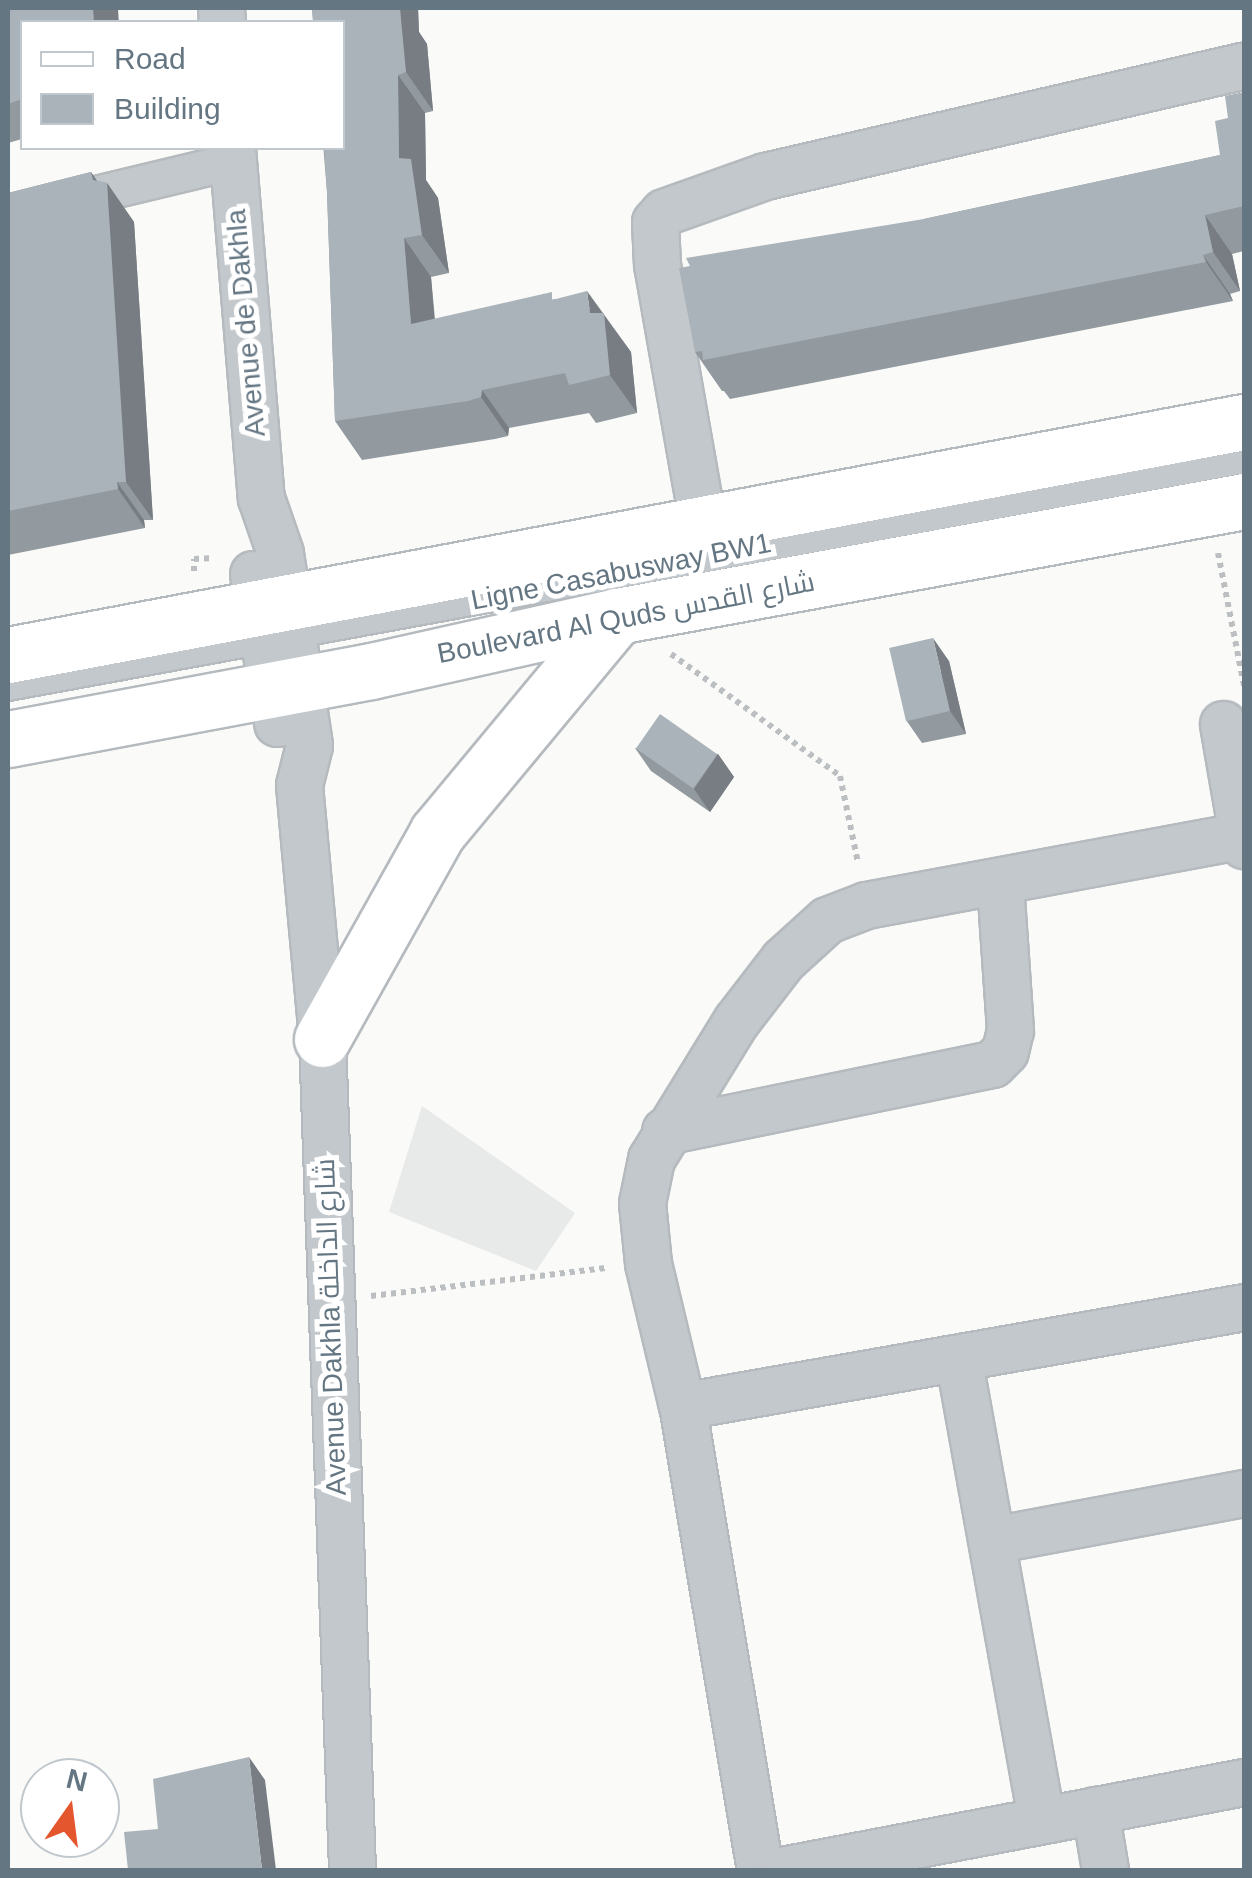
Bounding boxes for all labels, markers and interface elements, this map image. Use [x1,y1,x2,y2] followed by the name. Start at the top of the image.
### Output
[20,20,345,150] legend
[114,42,186,75] text: Road
[114,92,221,125] text: Building
[219,208,273,438] street label: Avenue de Dakhla
[468,526,774,618] street label: Ligne Casabusway BW1
[434,565,818,671] street label: Boulevard Al Quds شارع القدس
[308,1158,354,1496] street label: Avenue Dakhla شارع الداخلة
[20,1758,120,1858] north arrow
[63,1763,90,1798] text: N

